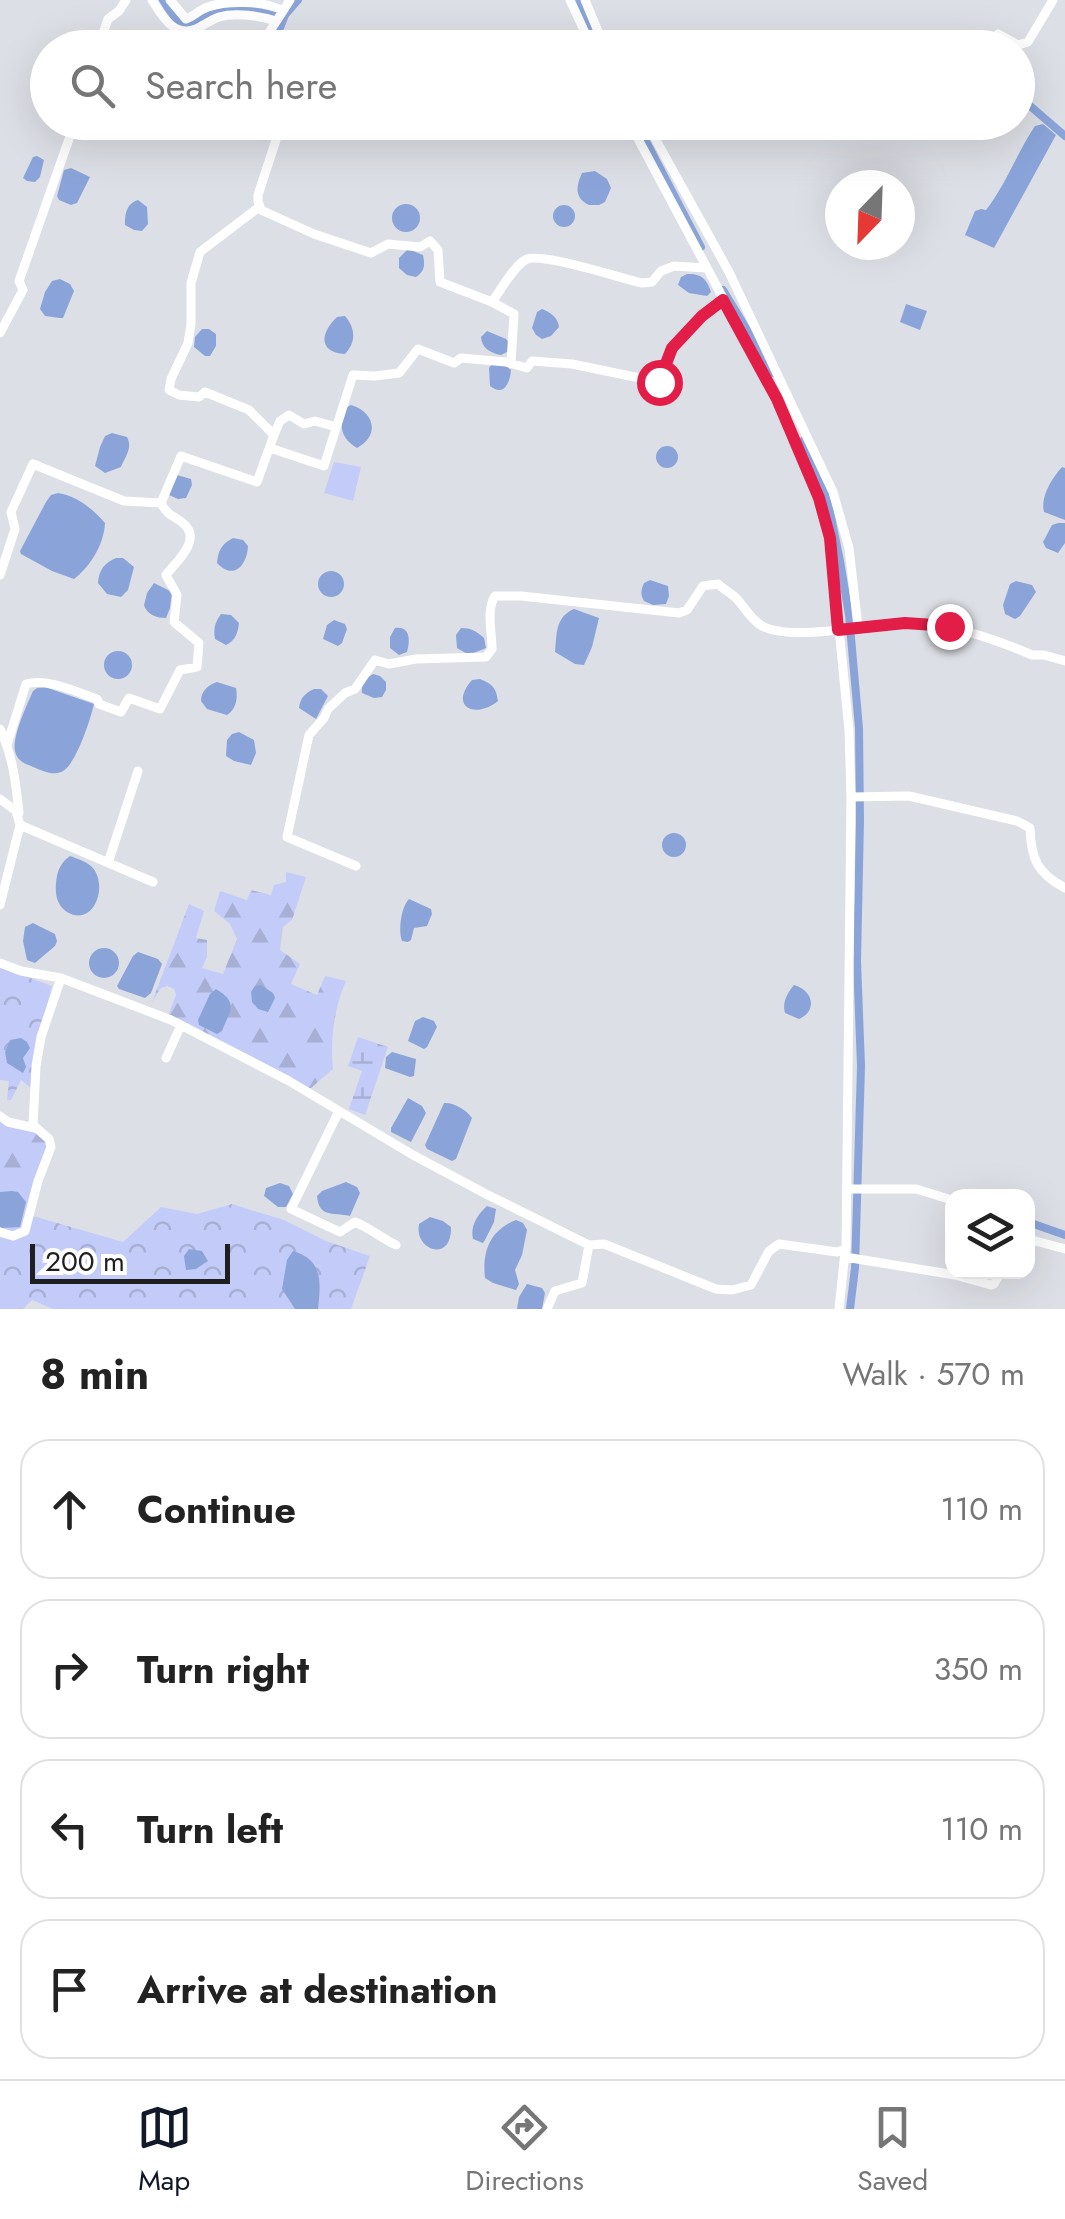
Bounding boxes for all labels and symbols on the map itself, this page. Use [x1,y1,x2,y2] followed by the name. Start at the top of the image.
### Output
[825,170,915,260] north arrow
[637,360,683,406] route start
[927,604,973,650] route end
[30,1239,230,1284] scale bar

